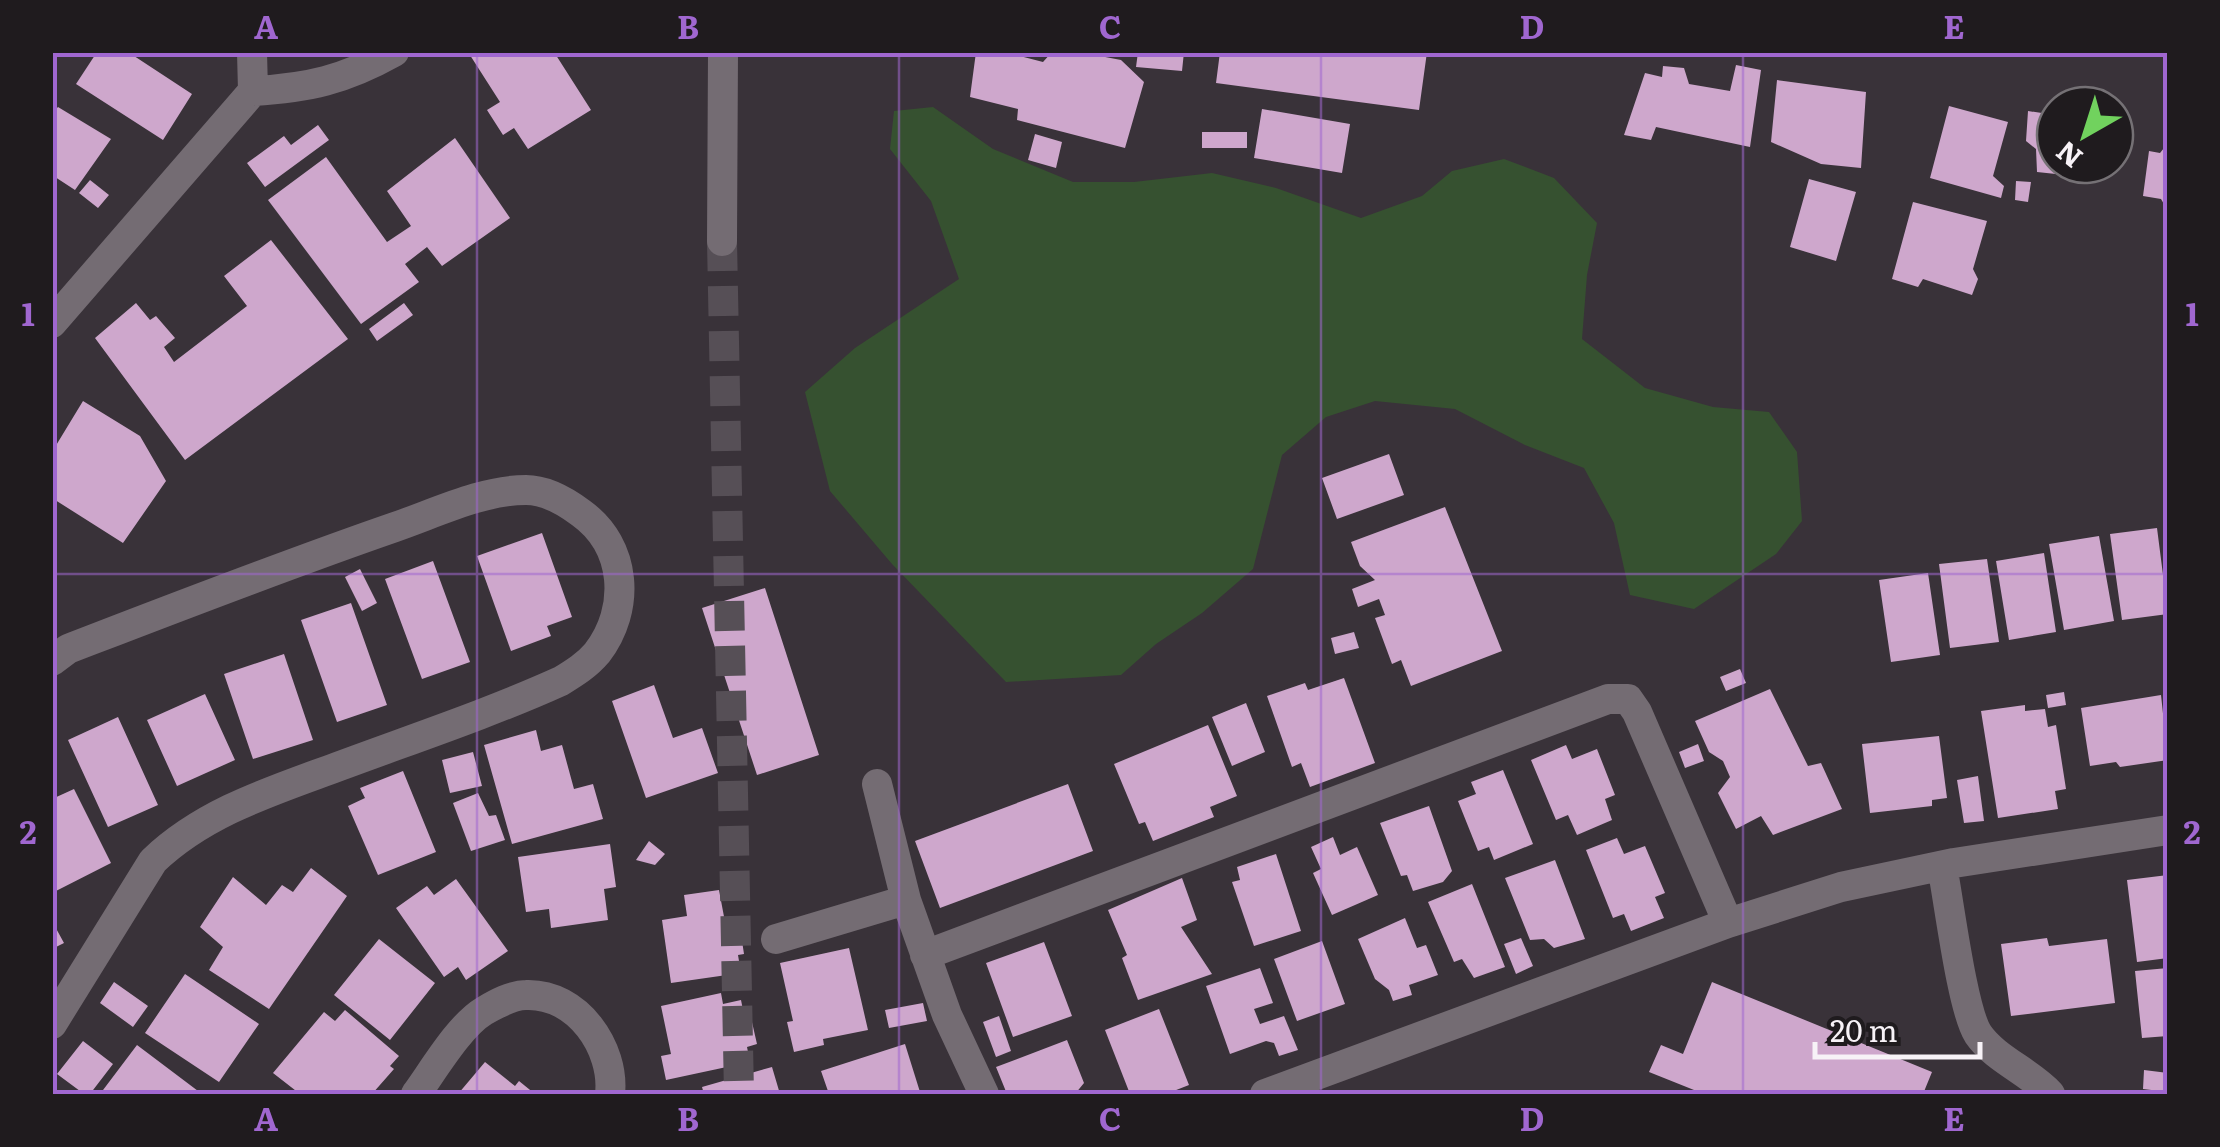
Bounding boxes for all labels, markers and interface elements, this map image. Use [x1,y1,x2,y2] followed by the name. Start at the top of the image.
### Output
[254,1,278,49] text: A
[677,1,699,49] text: B
[1099,1,1121,49] text: C
[1520,1,1544,49] text: D
[1943,1,1965,49] text: E
[2035,85,2135,185] north arrow
[2046,132,2090,180] text: N
[21,288,35,336] text: 1
[2185,288,2199,336] text: 1
[19,806,37,854] text: 2
[2183,806,2201,854] text: 2
[1815,997,1980,1059] scale bar
[1830,1007,1898,1051] text: 20 m
[254,1093,278,1141] text: A
[677,1093,699,1141] text: B
[1099,1093,1121,1141] text: C
[1520,1093,1544,1141] text: D
[1943,1093,1965,1141] text: E

